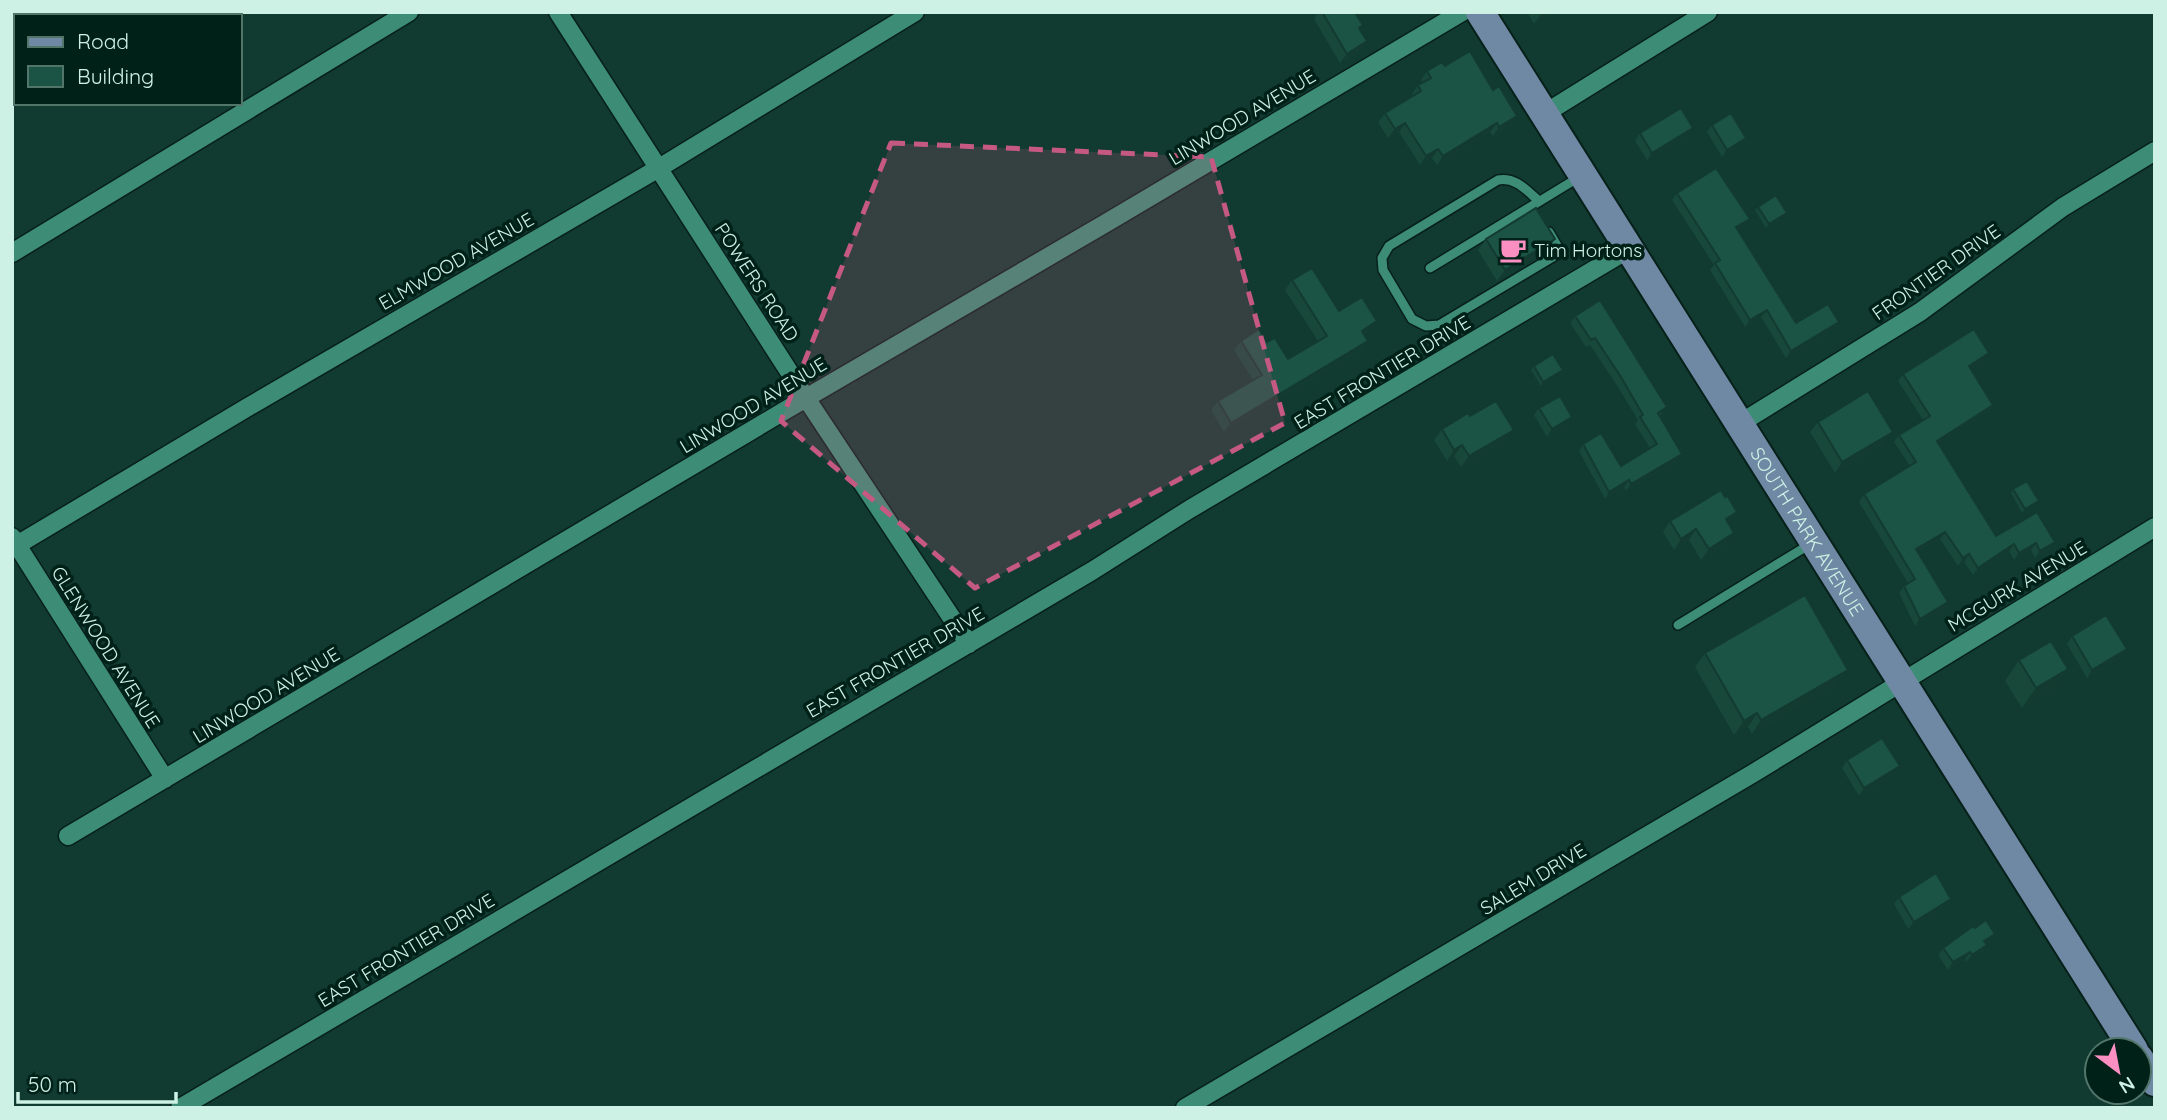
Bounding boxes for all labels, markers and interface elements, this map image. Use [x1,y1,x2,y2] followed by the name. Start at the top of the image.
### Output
[14,14,242,105] legend
[77,28,129,54] text: Road
[77,63,154,89] text: Building
[1164,64,1320,170] street label: LINWOOD AVENUE
[374,207,538,315] street label: ELMWOOD AVENUE
[710,218,804,346] street label: POWERS ROAD
[1867,219,2005,325] street label: FRONTIER DRIVE
[1498,235,1528,265] cafe icon: Tim Hortons
[1534,238,1642,262] place label: Tim Hortons
[1289,310,1475,434] street label: EAST FRONTIER DRIVE
[675,352,831,458] street label: LINWOOD AVENUE
[1745,443,1869,620] street label: SOUTH PARK AVENUE
[1943,535,2091,637] street label: MCGURK AVENUE
[46,562,166,732] street label: GLENWOOD AVENUE
[802,601,988,723] street label: EAST FRONTIER DRIVE
[188,642,344,748] street label: LINWOOD AVENUE
[1476,838,1590,920] street label: SALEM DRIVE
[313,888,499,1012] street label: EAST FRONTIER DRIVE
[2083,1036,2153,1106] north arrow
[18,1060,175,1104] scale bar
[28,1071,77,1097] text: 50 m
[2115,1072,2139,1099] text: N

